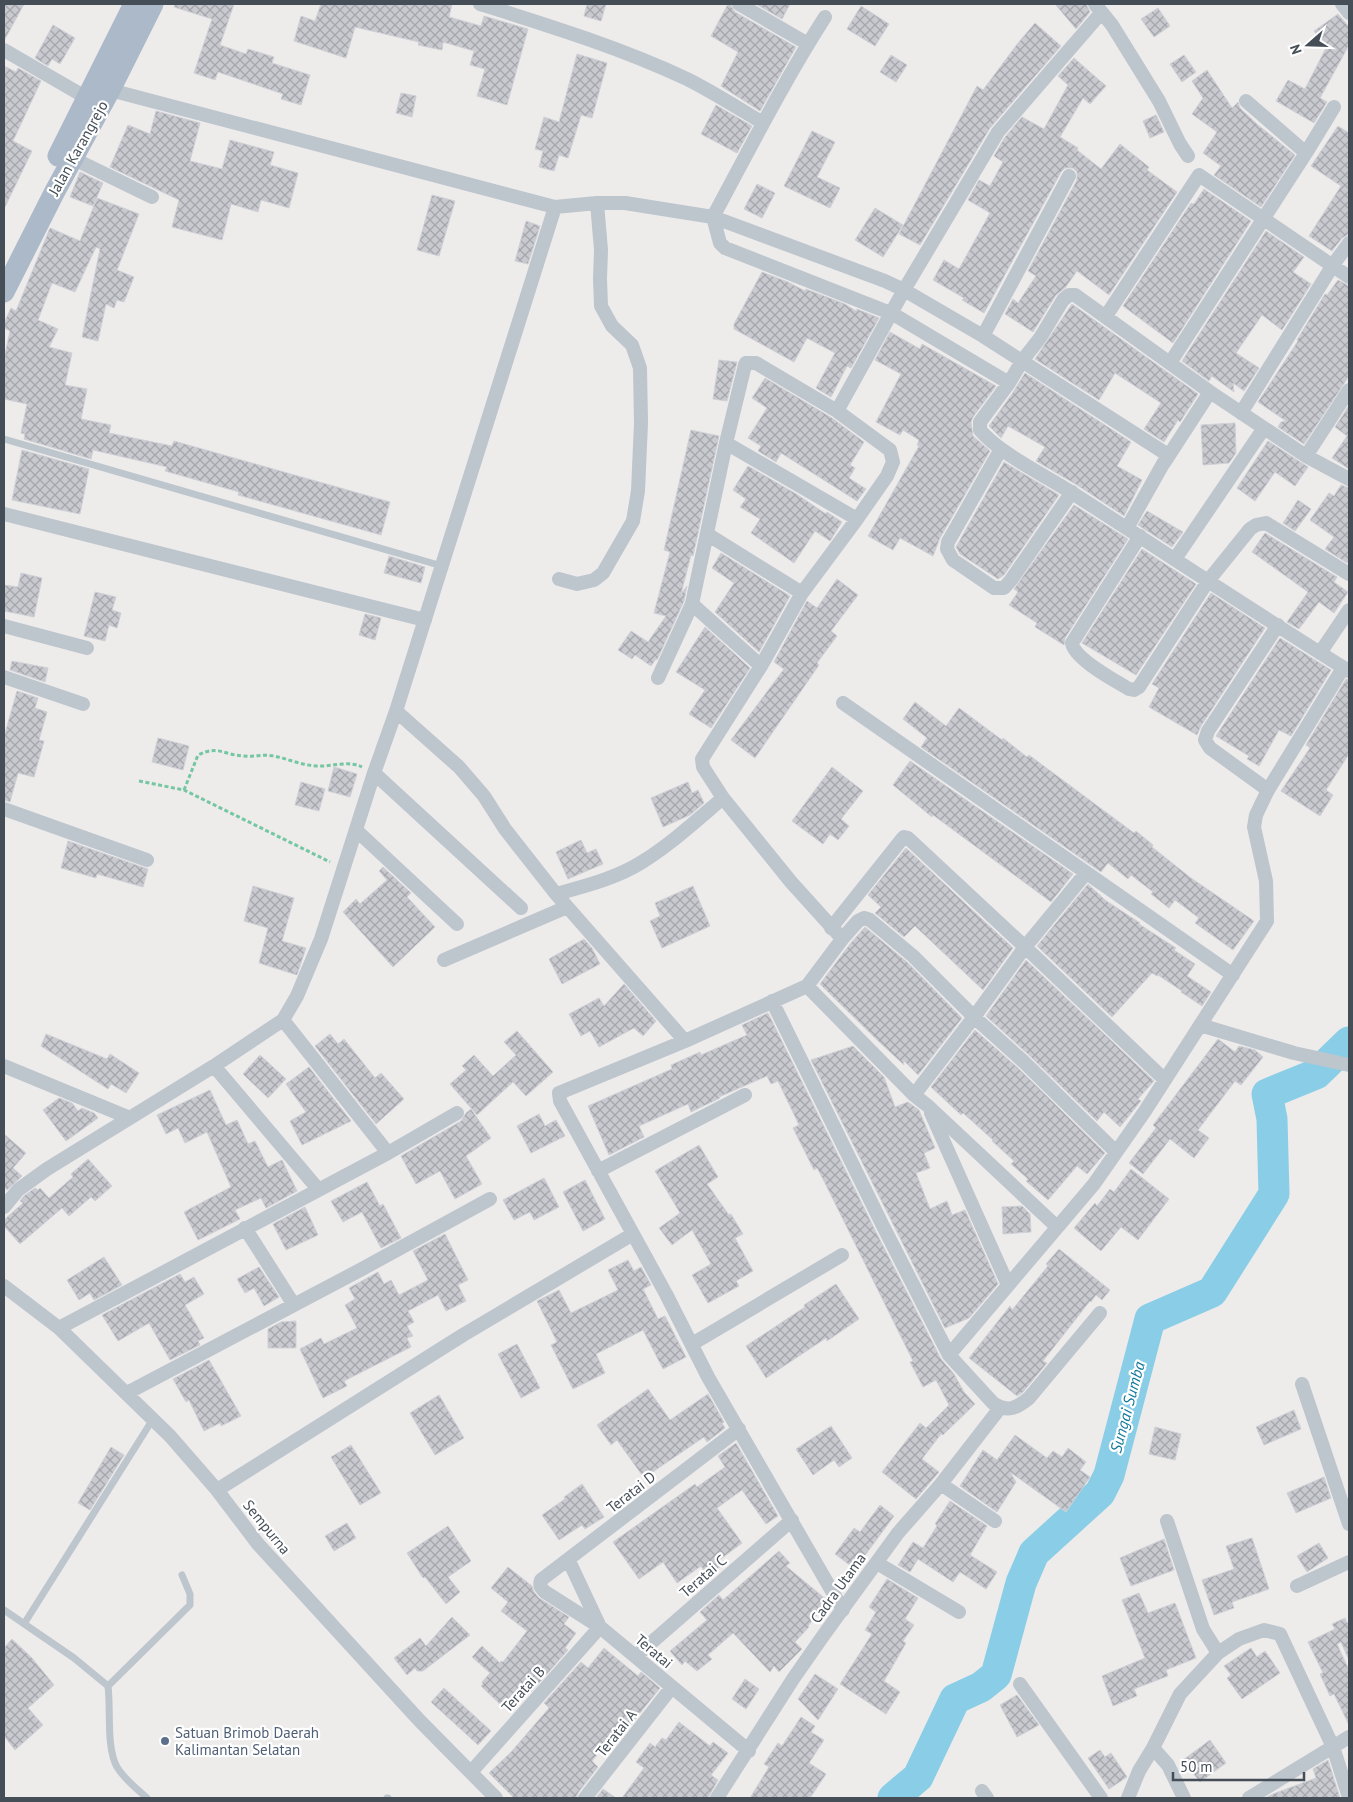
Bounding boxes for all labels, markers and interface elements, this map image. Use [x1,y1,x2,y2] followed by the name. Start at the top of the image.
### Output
[1283,20,1333,70] north arrow
[1286,42,1306,57] text: N
[44,97,112,200] street label: Jalan Karangrejo
[1105,1359,1149,1455] water label: Sungai Sumba
[603,1467,659,1517] street label: Teratai D
[239,1496,295,1558] street label: Sempurna
[806,1549,870,1627] street label: Cadra Utama
[676,1551,730,1601] street label: Teratai C
[631,1630,677,1672] street label: Teratai
[497,1662,549,1716] street label: Teratai B
[591,1705,641,1761] street label: Teratai A
[175,1723,319,1759] place label: Satuan Brimob Daerah Kalimantan Selatan
[159,1735,171,1747] marker: Satuan Brimob Daerah Kalimantan Selatan
[1173,1750,1304,1782] scale bar
[1180,1757,1213,1776] text: 50 m

